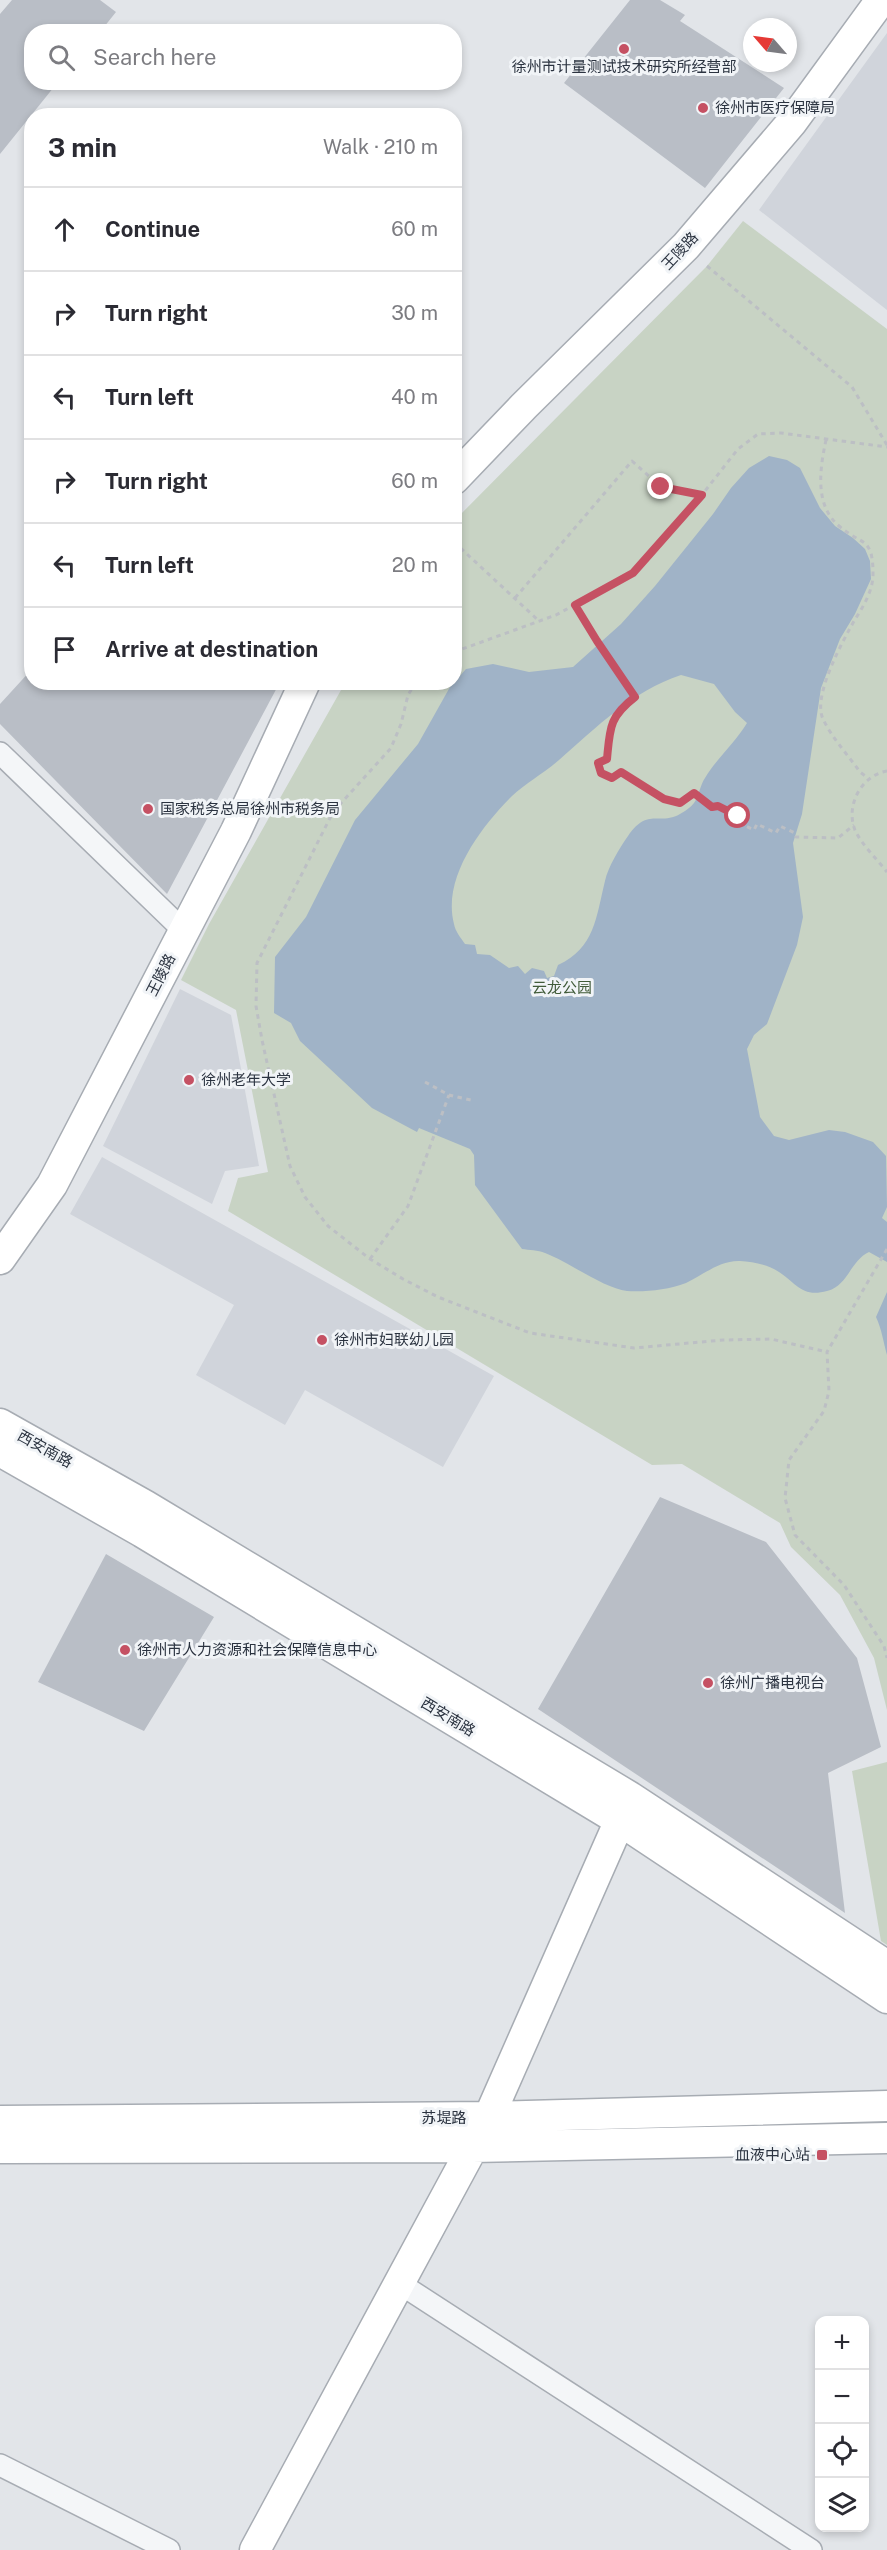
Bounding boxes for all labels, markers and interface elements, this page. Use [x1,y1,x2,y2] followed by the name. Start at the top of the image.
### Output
[743,18,797,72] north arrow
[24,24,462,90] search box
[45,41,78,74] icon: search
[617,42,631,56] marker: 徐州市计量测试技术研究所经营部
[93,44,217,70] text: Search here
[511,58,737,75] place label: 徐州市计量测试技术研究所经营部
[715,99,835,116] place label: 徐州市医疗保障局
[696,101,710,115] marker: 徐州市医疗保障局
[48,132,117,163] text: 3 min
[323,135,438,159] text: Walk · 210 m
[48,213,81,246] icon: ahead
[105,216,200,242] text: Continue
[391,217,438,241] text: 60 m
[658,228,701,273] street label: 王陵路
[48,297,81,330] icon: right
[105,300,208,326] text: Turn right
[391,301,438,325] text: 30 m
[48,381,81,414] icon: left
[105,384,194,410] text: Turn left
[391,385,438,409] text: 40 m
[48,465,81,498] icon: right
[105,468,208,494] text: Turn right
[391,469,438,493] text: 60 m
[647,473,673,499] route end
[48,549,81,582] icon: left
[105,552,194,578] text: Turn left
[392,553,438,577] text: 20 m
[48,633,81,666] icon: arrive
[105,636,318,662] text: Arrive at destination
[160,800,340,817] place label: 国家税务总局徐州市税务局
[141,802,155,816] marker: 国家税务总局徐州市税务局
[724,802,750,828] route start
[143,951,178,999] street label: 王陵路
[532,979,592,996] park label: 云龙公园
[201,1071,291,1088] place label: 徐州老年大学
[182,1073,196,1087] marker: 徐州老年大学
[334,1331,454,1348] place label: 徐州市妇联幼儿园
[315,1333,329,1347] marker: 徐州市妇联幼儿园
[15,1427,76,1471] street label: 西安南路
[137,1641,377,1658] place label: 徐州市人力资源和社会保障信息中心
[118,1643,132,1657] marker: 徐州市人力资源和社会保障信息中心
[720,1674,825,1691] place label: 徐州广播电视台
[701,1676,715,1690] marker: 徐州广播电视台
[418,1694,478,1739] street label: 西安南路
[421,2109,467,2126] street label: 苏堤路
[735,2146,810,2163] place label: 血液中心站
[815,2148,829,2162] marker: 血液中心站
[815,2316,869,2532] map controls
[815,2316,869,2370] button: +
[815,2370,869,2424] button: −
[815,2424,869,2478] button: locate
[815,2478,869,2532] button: layers

